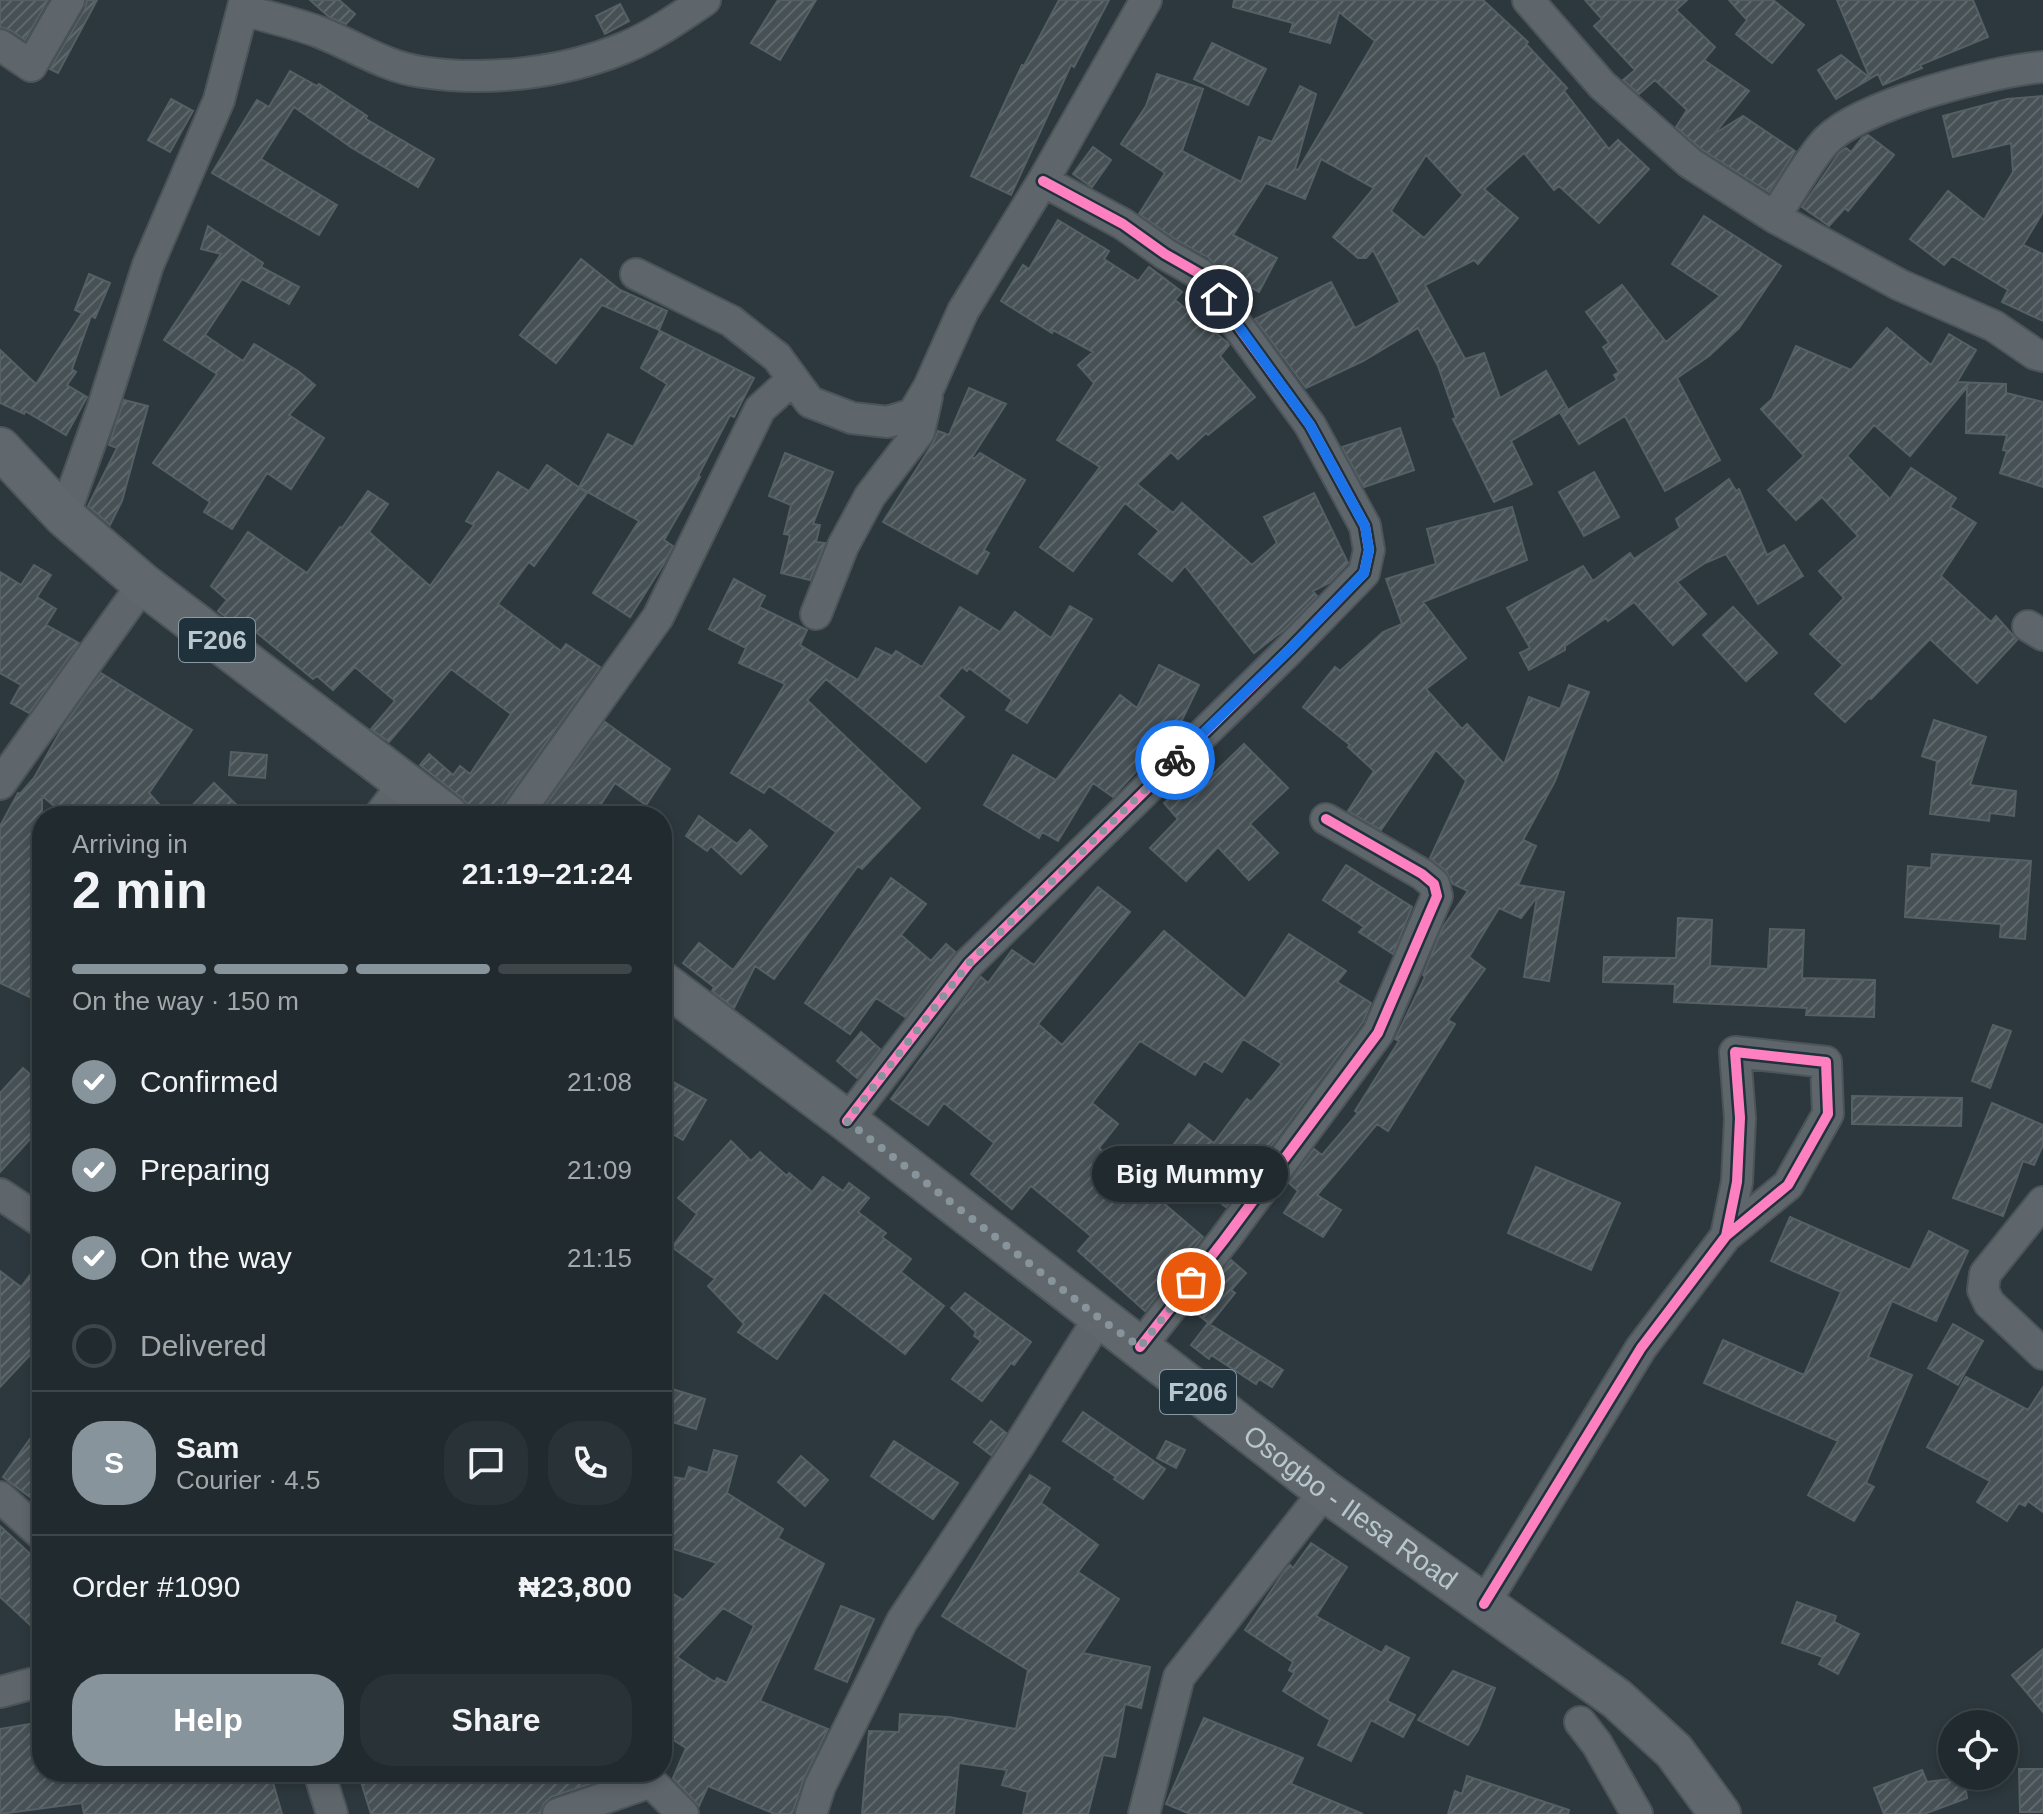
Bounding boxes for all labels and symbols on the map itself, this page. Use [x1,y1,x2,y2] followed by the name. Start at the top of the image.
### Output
[1185,265,1253,333] pin
[179,618,255,662] road number: F206
[1135,720,1215,800] courier
[1093,1146,1289,1202] callout: Big Mummy
[1157,1248,1225,1316] pin
[1160,1370,1236,1414] road number: F206
[1238,1419,1463,1596] street label: Osogbo - Ilesa Road

